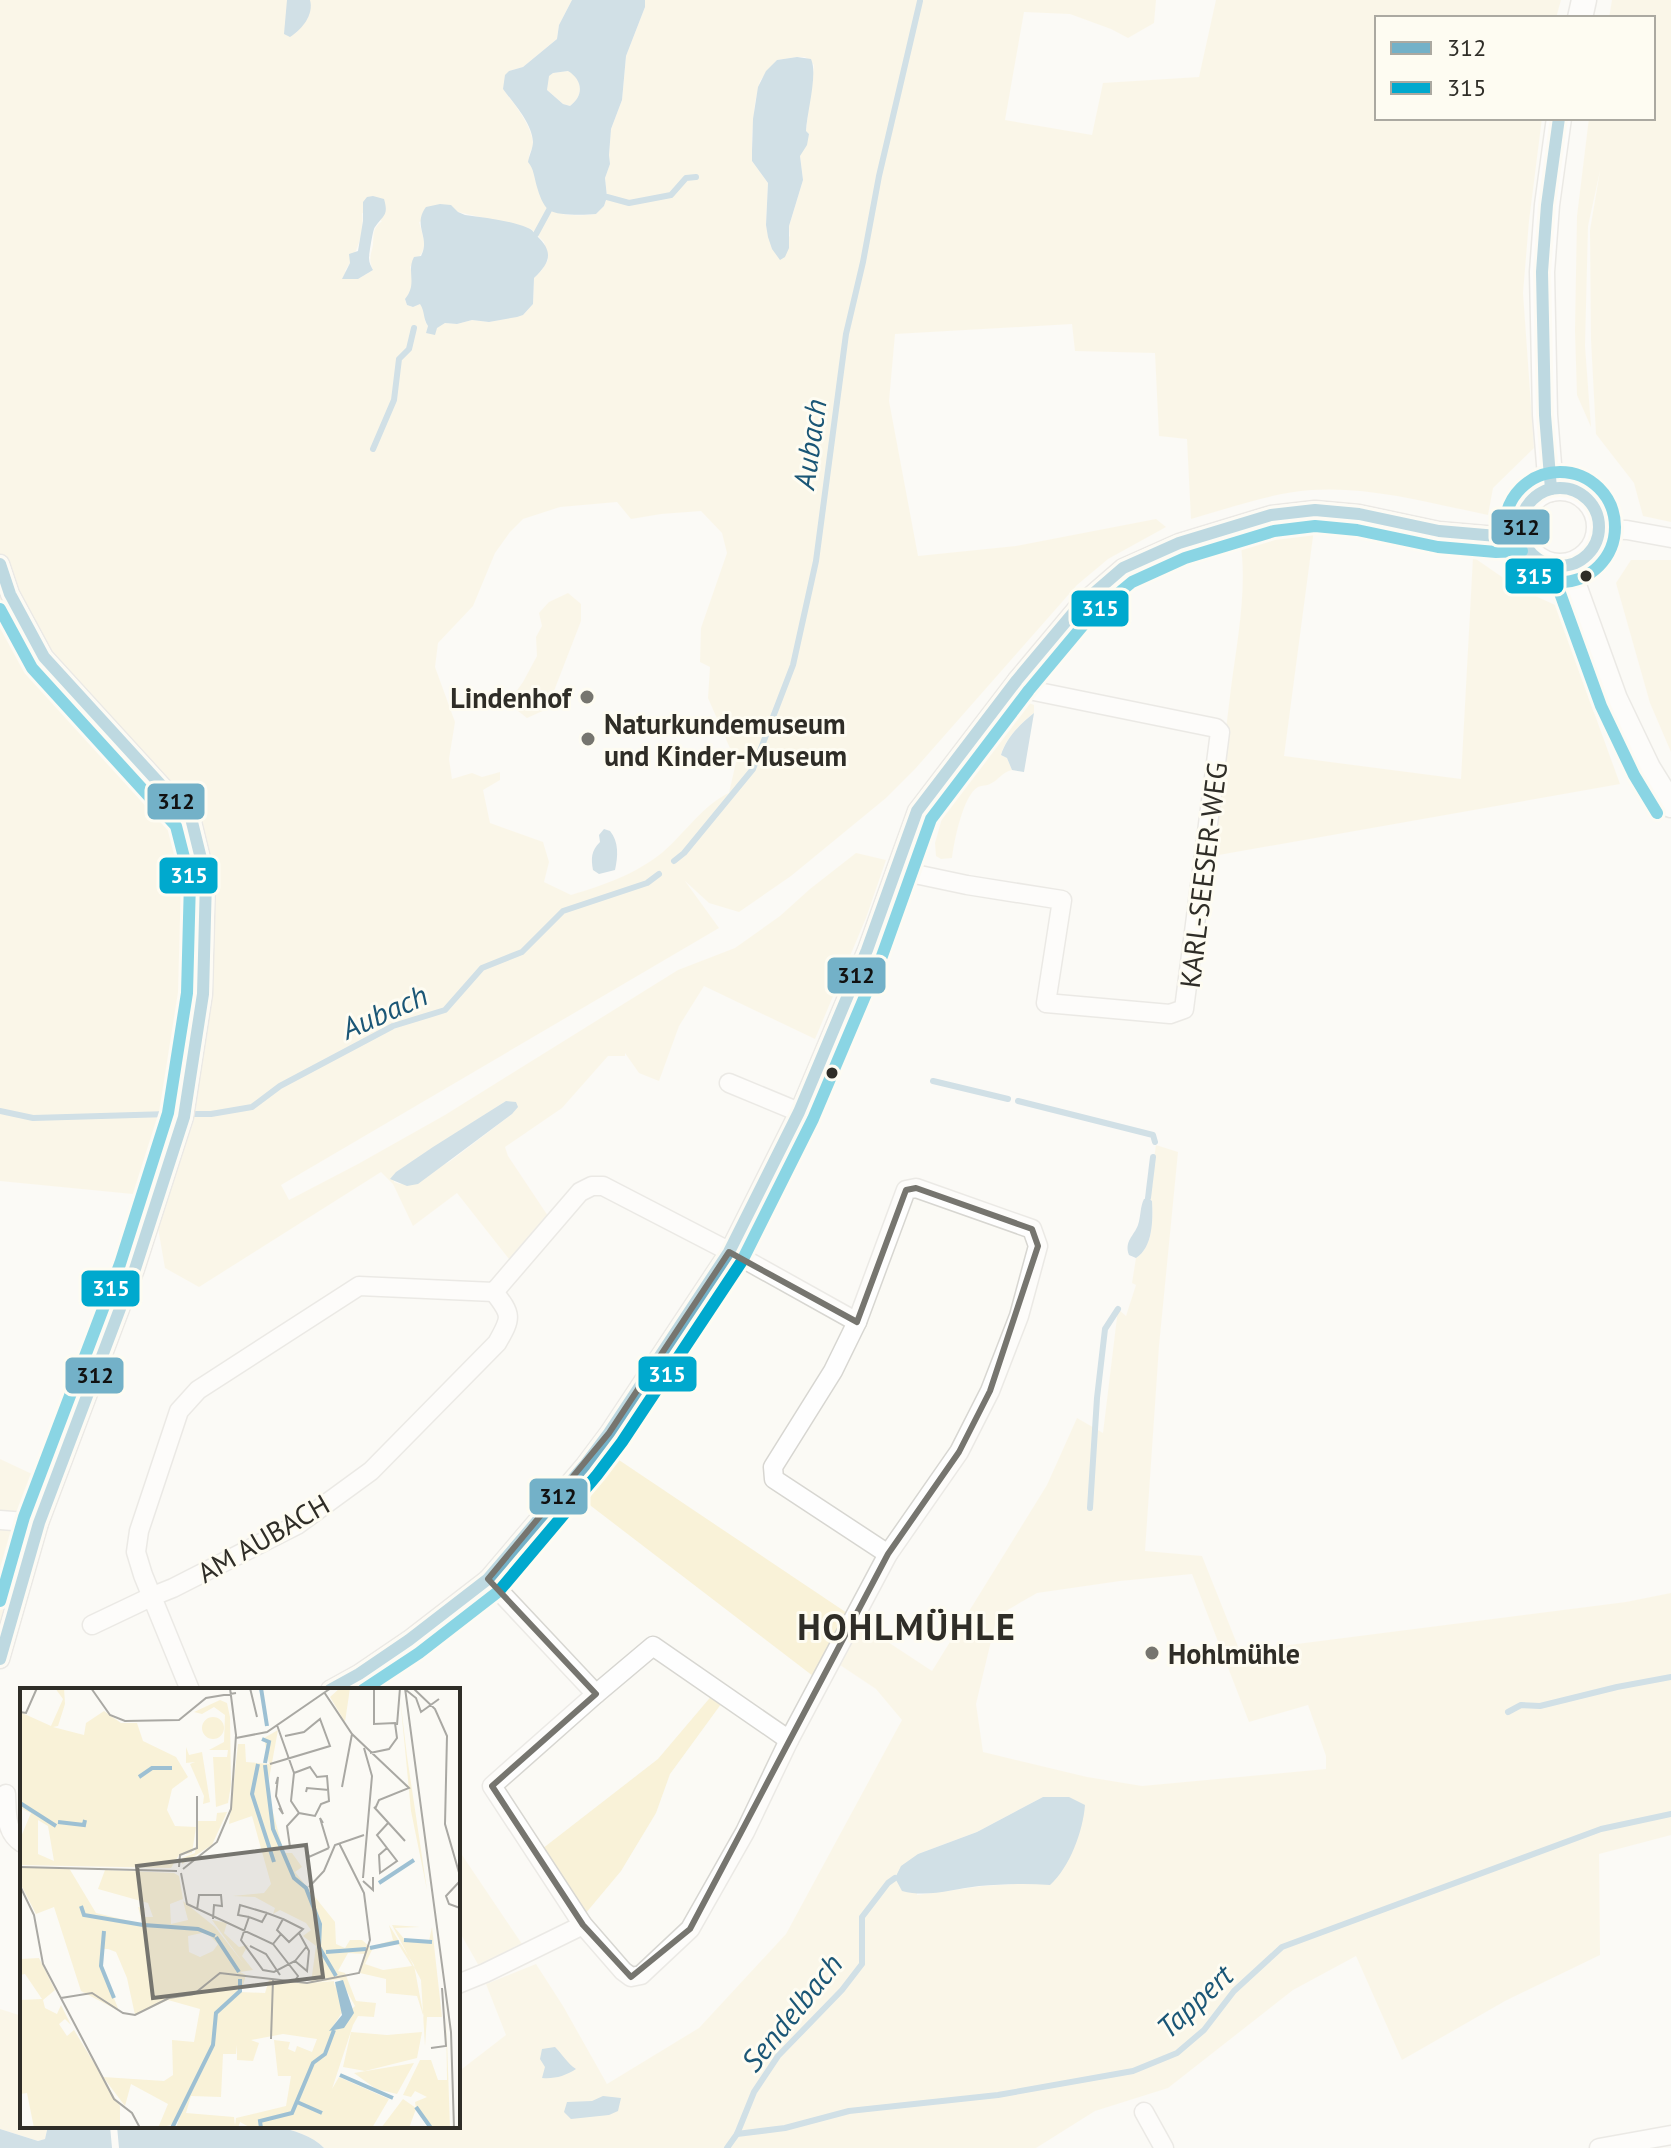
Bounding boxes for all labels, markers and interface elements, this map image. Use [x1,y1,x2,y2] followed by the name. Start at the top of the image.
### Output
[1375,16,1655,120] legend
[1447,32,1486,63] text: 312
[1447,72,1486,103] text: 315
[783,396,835,493] water label: Aubach
[1490,508,1551,546] line badge: 312
[1502,513,1540,541] text: 312
[1504,557,1565,595] line badge: 315
[1515,562,1553,590] text: 315
[1578,568,1594,584] unlabelled marker
[1070,589,1130,628] line badge: 315
[1081,594,1119,622] text: 315
[450,679,573,716] place label: Lindenhof
[578,688,596,706] marker: Lindenhof
[604,705,847,774] place label: Naturkundemuseum und Kinder-Museum
[579,730,597,748] marker: Naturkundemuseum und Kinder-Museum
[1171,760,1235,990] street label: KARL-SEESER-WEG
[146,782,206,821] line badge: 312
[157,787,195,815] text: 312
[158,856,219,895] line badge: 315
[170,861,208,889] text: 315
[826,956,887,995] line badge: 312
[837,961,875,989] text: 312
[334,975,433,1048] water label: Aubach
[824,1065,840,1081] unlabelled marker
[80,1269,141,1308] line badge: 315
[92,1274,130,1302] text: 315
[637,1355,698,1393] line badge: 315
[64,1356,125,1395] line badge: 312
[648,1360,686,1388] text: 315
[76,1361,114,1389] text: 312
[528,1477,589,1516] line badge: 312
[539,1482,577,1510] text: 312
[190,1485,336,1591] street label: AM AUBACH
[797,1603,1017,1650] district label: HOHLMÜHLE
[1168,1635,1300,1672] place label: Hohlmühle
[1143,1644,1161,1662] marker: Hohlmühle
[20,1688,460,2128] inset map
[732,1945,850,2079] water label: Sendelbach
[1147,1955,1242,2046] water label: Tappert

